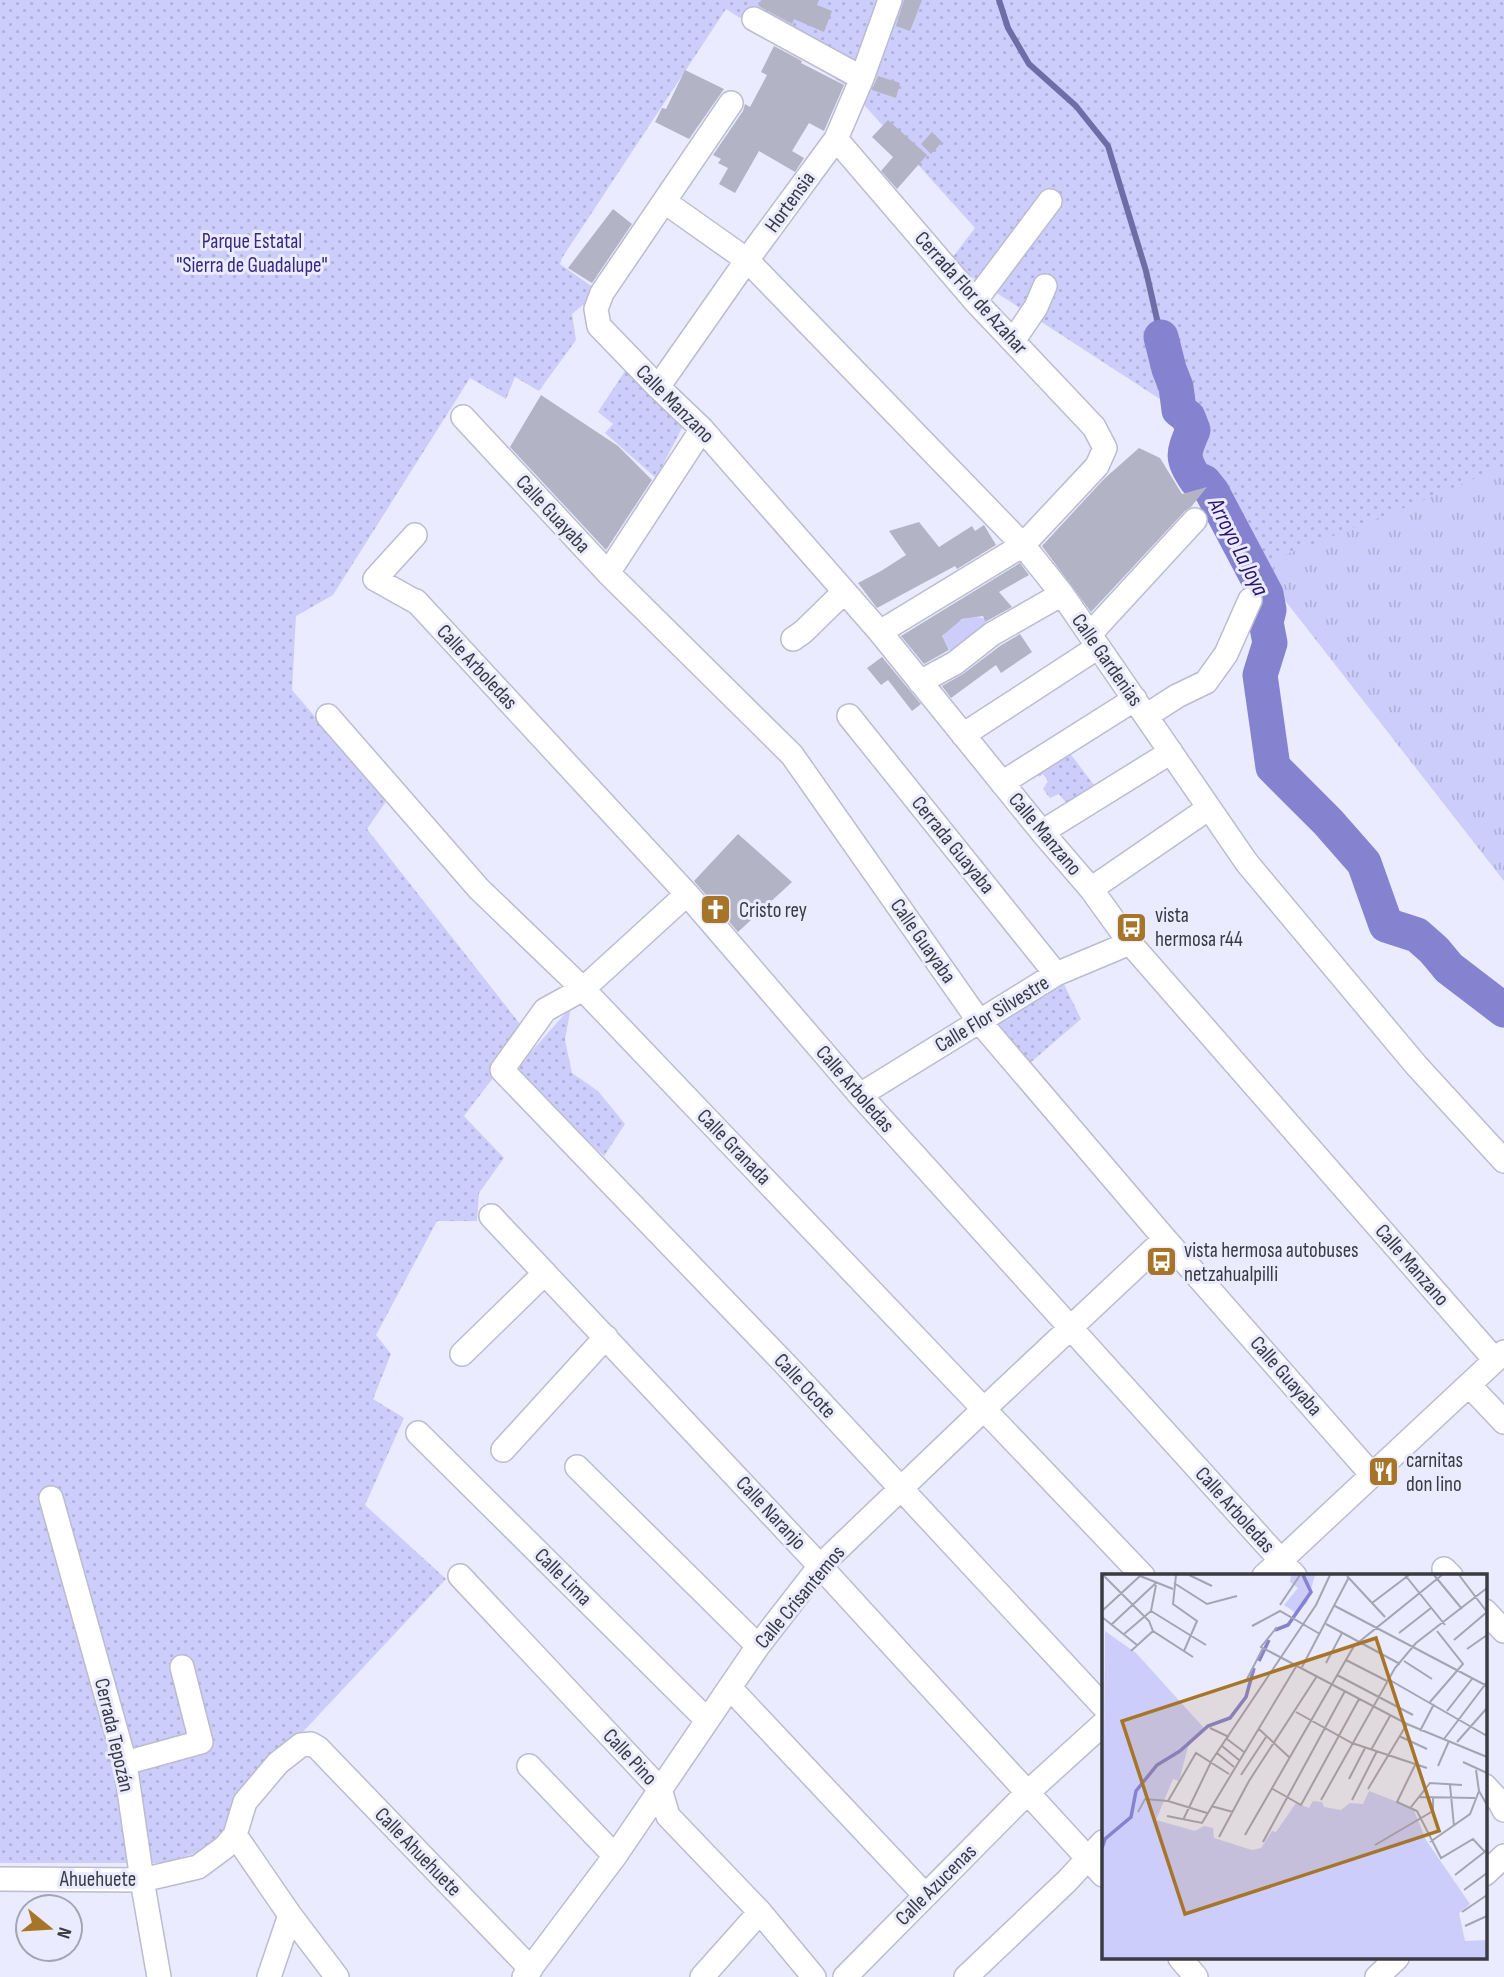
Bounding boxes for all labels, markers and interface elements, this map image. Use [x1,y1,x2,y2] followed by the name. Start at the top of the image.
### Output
[760,167,820,237] street label: Hortensia
[909,226,1033,360] street label: Cerrada Flor de Azahar
[176,229,328,278] park label: Parque Estatal "Sierra de Guadalupe"
[631,360,719,448] street label: Calle Manzano
[511,470,595,558] street label: Calle Guayaba
[1201,493,1275,601] water label: Arroyo La Joya
[1066,609,1148,711] street label: Calle Gardenias
[431,619,523,715] street label: Calle Arboledas
[1003,788,1087,880] street label: Calle Manzano
[906,791,1000,899] street label: Cerrada Guayaba
[699,893,733,927] church icon: Cristo rey
[885,894,961,988] street label: Calle Guayaba
[739,898,807,923] place label: Cristo rey
[1155,903,1243,952] place label: vista hermosa r44
[1115,910,1149,944] bus stop icon: vista hermosa r44
[930,970,1054,1058] street label: Calle Flor Silvestre
[810,1040,900,1138] street label: Calle Arboledas
[692,1104,776,1190] street label: Calle Granada
[1370,1219,1454,1311] street label: Calle Manzano
[1184,1238,1359,1287] place label: vista hermosa autobuses netzahualpilli
[1144,1245,1178,1279] bus stop icon: vista hermosa autobuses netzahualpilli
[1245,1331,1327,1421] street label: Calle Guayaba
[769,1348,841,1424] street label: Calle Ocote
[1406,1448,1463,1497] place label: carnitas don lino
[1366,1455,1400,1489] restaurant icon: carnitas don lino
[1190,1462,1280,1558] street label: Calle Arboledas
[731,1471,811,1555] street label: Calle Naranjo
[750,1540,850,1654] street label: Calle Crisantemos
[529,1543,597,1611] street label: Calle Lima
[1102,1574,1486,1960] inset map
[89,1676,139,1794] street label: Cerrada Tepozán
[598,1724,662,1790] street label: Calle Pino
[369,1802,467,1902] street label: Calle Ahuehuete
[890,1839,982,1931] street label: Calle Azucenas
[59,1867,136,1892] street label: Ahuehuete
[14,1893,84,1963] north arrow
[51,1924,76,1941] text: N

